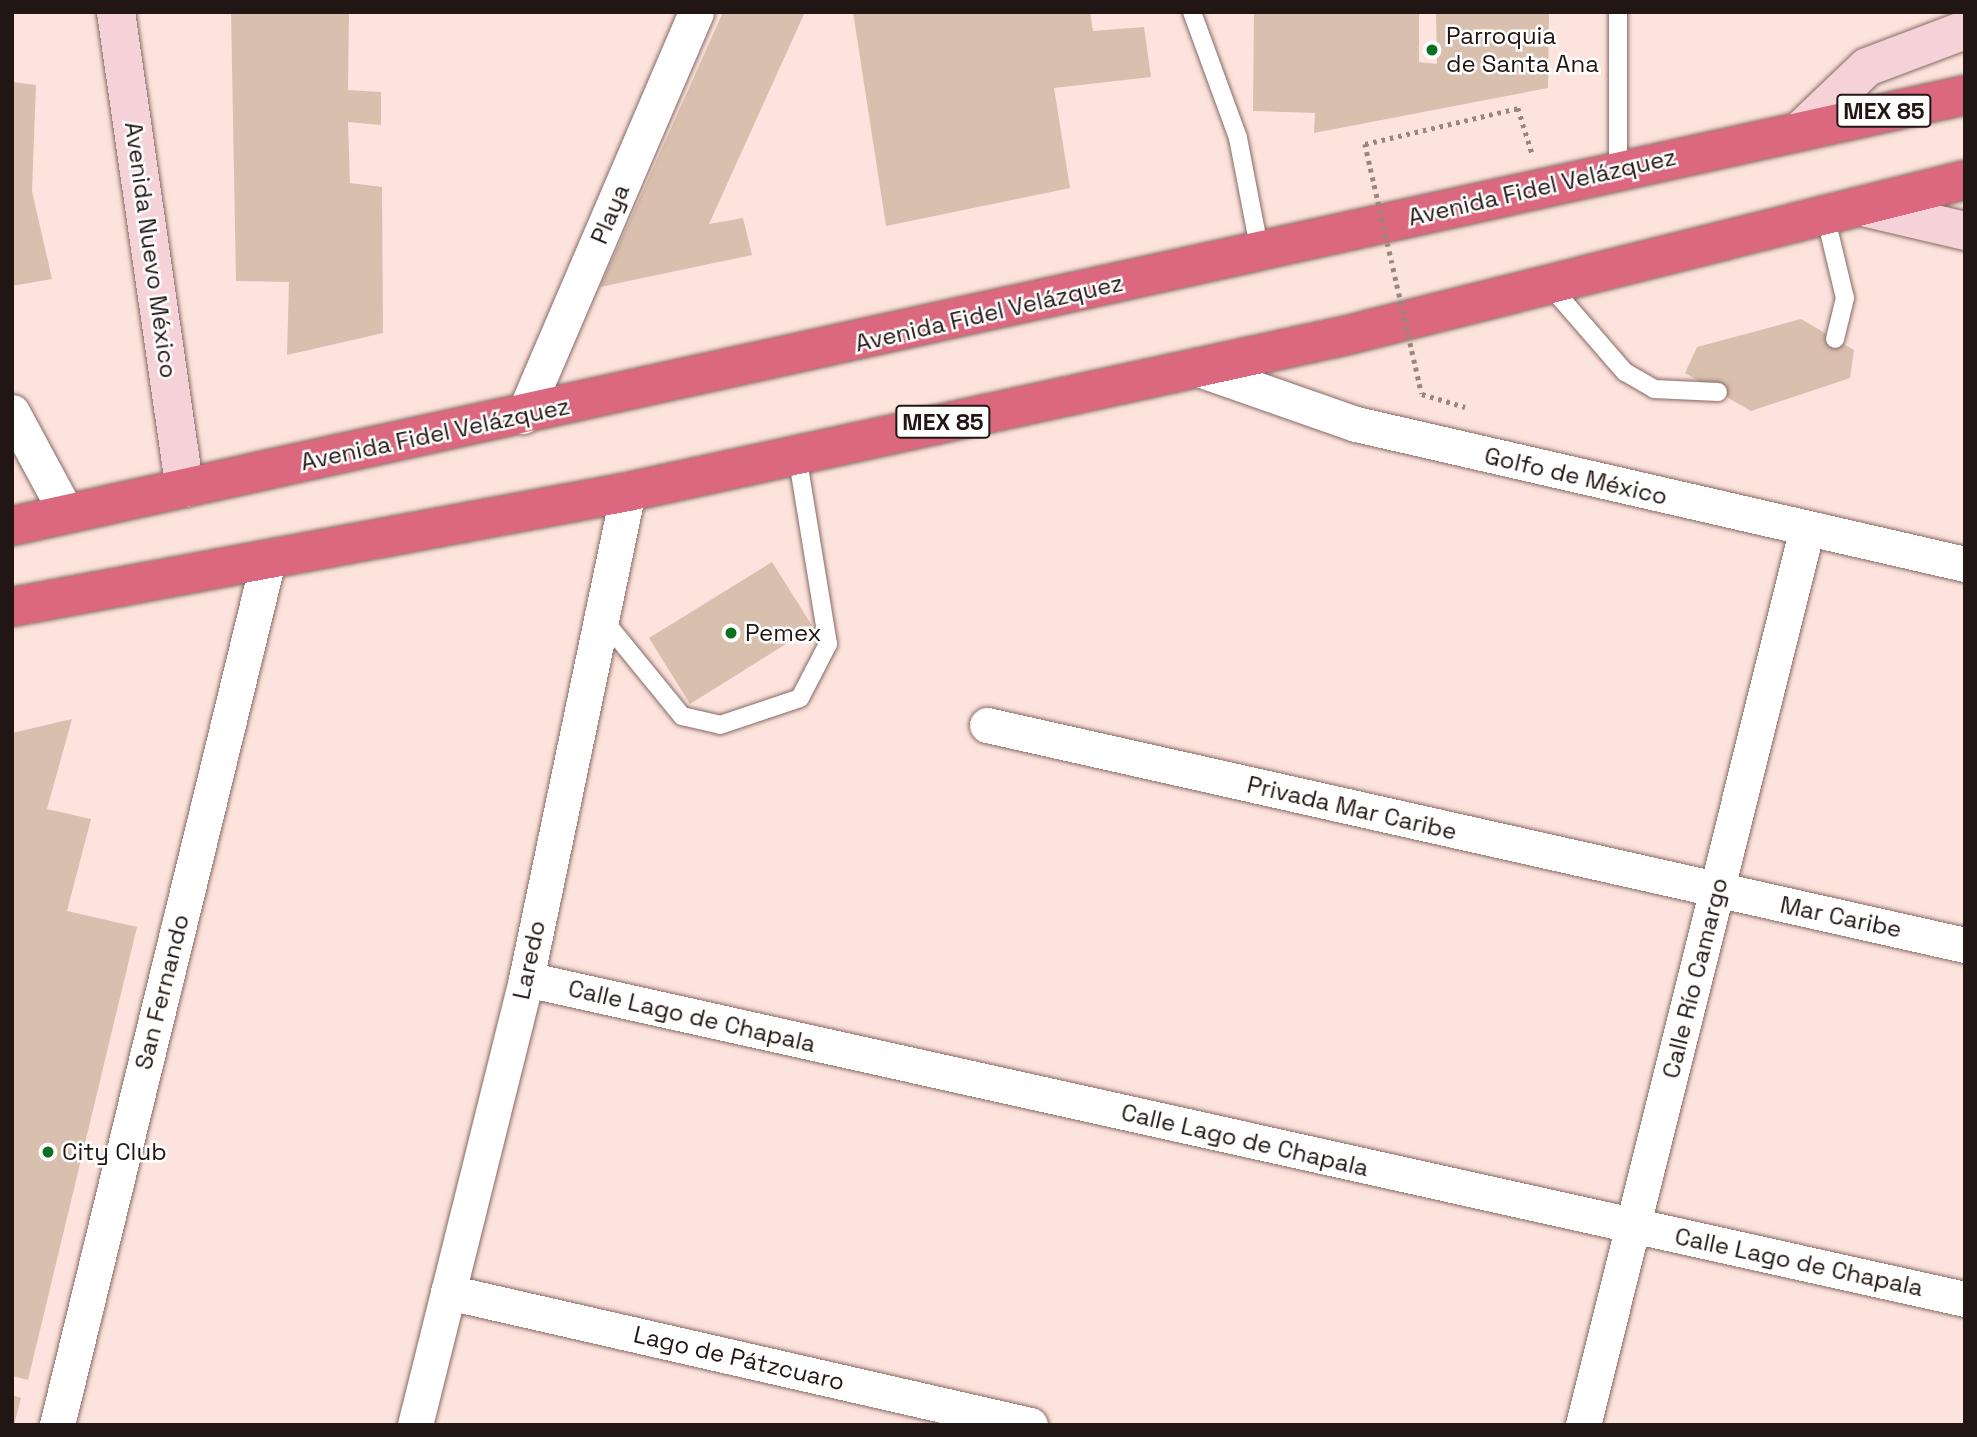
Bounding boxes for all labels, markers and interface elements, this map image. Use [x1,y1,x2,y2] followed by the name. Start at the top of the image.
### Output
[1446,22,1599,78] place label: Parroquia de Santa Ana
[1424,42,1440,58] marker: Parroquia de Santa Ana
[1835,92,1933,130] road number: MEX 85
[119,120,183,380] street label: Avenida Nuevo México
[1405,142,1679,232] street label: Avenida Fidel Velázquez
[585,180,635,248] street label: Playa
[852,268,1126,358] street label: Avenida Fidel Velázquez
[298,391,572,477] street label: Avenida Fidel Velázquez
[894,402,992,442] road number: MEX 85
[1482,441,1670,511] street label: Golfo de México
[745,619,822,647] place label: Pemex
[723,625,739,641] marker: Pemex
[1244,770,1460,846] street label: Privada Mar Caribe
[1656,875,1734,1081] street label: Calle Río Camargo
[1778,890,1904,944] street label: Mar Caribe
[129,911,195,1073] street label: San Fernando
[507,918,551,1002] street label: Laredo
[565,974,819,1058] street label: Calle Lago de Chapala
[1118,1098,1372,1182] street label: Calle Lago de Chapala
[62,1138,167,1166] place label: City Club
[40,1144,56,1160] marker: City Club
[1672,1222,1926,1302] street label: Calle Lago de Chapala
[631,1320,847,1396] street label: Lago de Pátzcuaro

